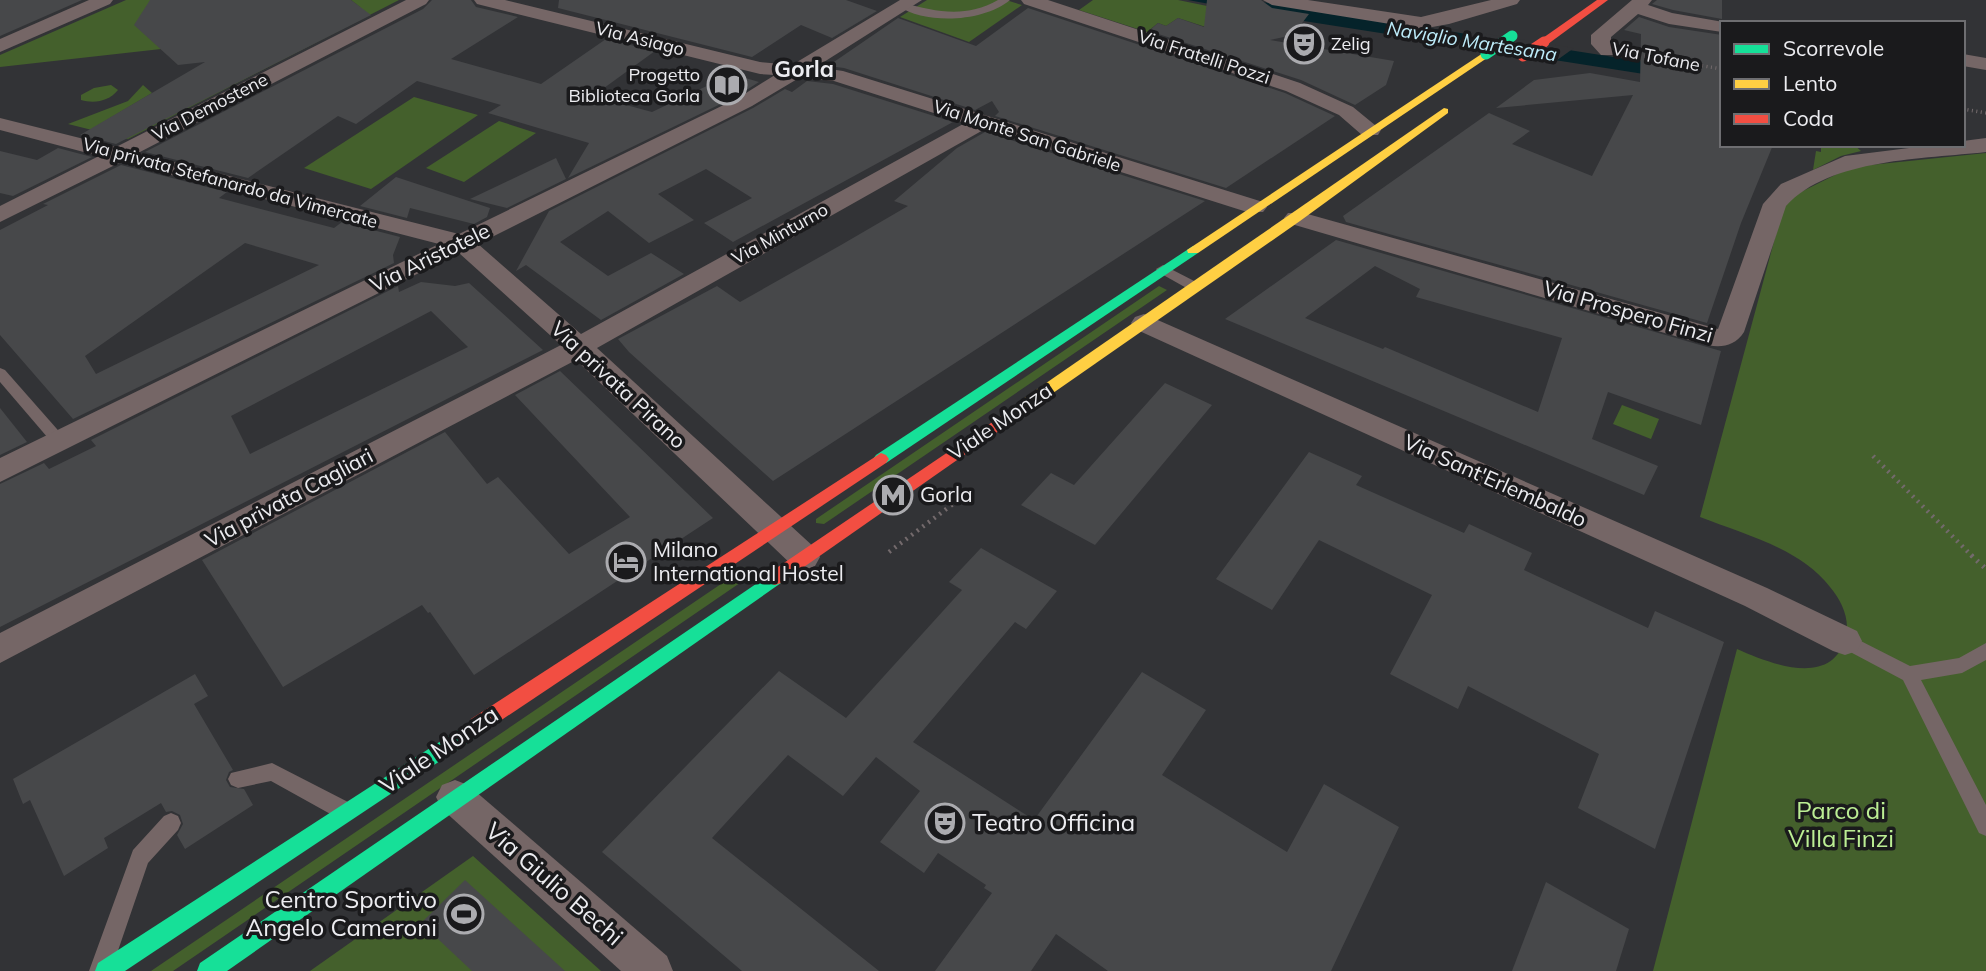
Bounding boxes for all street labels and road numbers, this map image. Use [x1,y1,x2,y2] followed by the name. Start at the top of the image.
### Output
[593,16,687,61] street label: Via Asiago
[1135,24,1273,89] street label: Via Fratelli Pozzi
[1610,37,1702,76] street label: Via Tofane
[148,68,272,146] street label: Via Demostene
[930,94,1124,177] street label: Via Monte San Gabriele
[80,132,380,233] street label: Via privata Stefanardo da Vimercate
[728,198,832,269] street label: Via Minturno
[365,217,494,297] street label: Via Aristotele
[1541,274,1716,348] street label: Via Prospero Finzi
[546,315,692,453] street label: Via privata Pirano
[942,377,1056,465] street label: Viale Monza
[1400,428,1591,532] street label: Via Sant'Erlembaldo
[200,442,377,552] street label: Via privata Cagliari
[373,698,504,800] street label: Viale Monza
[480,815,630,951] street label: Via Giulio Bechi

